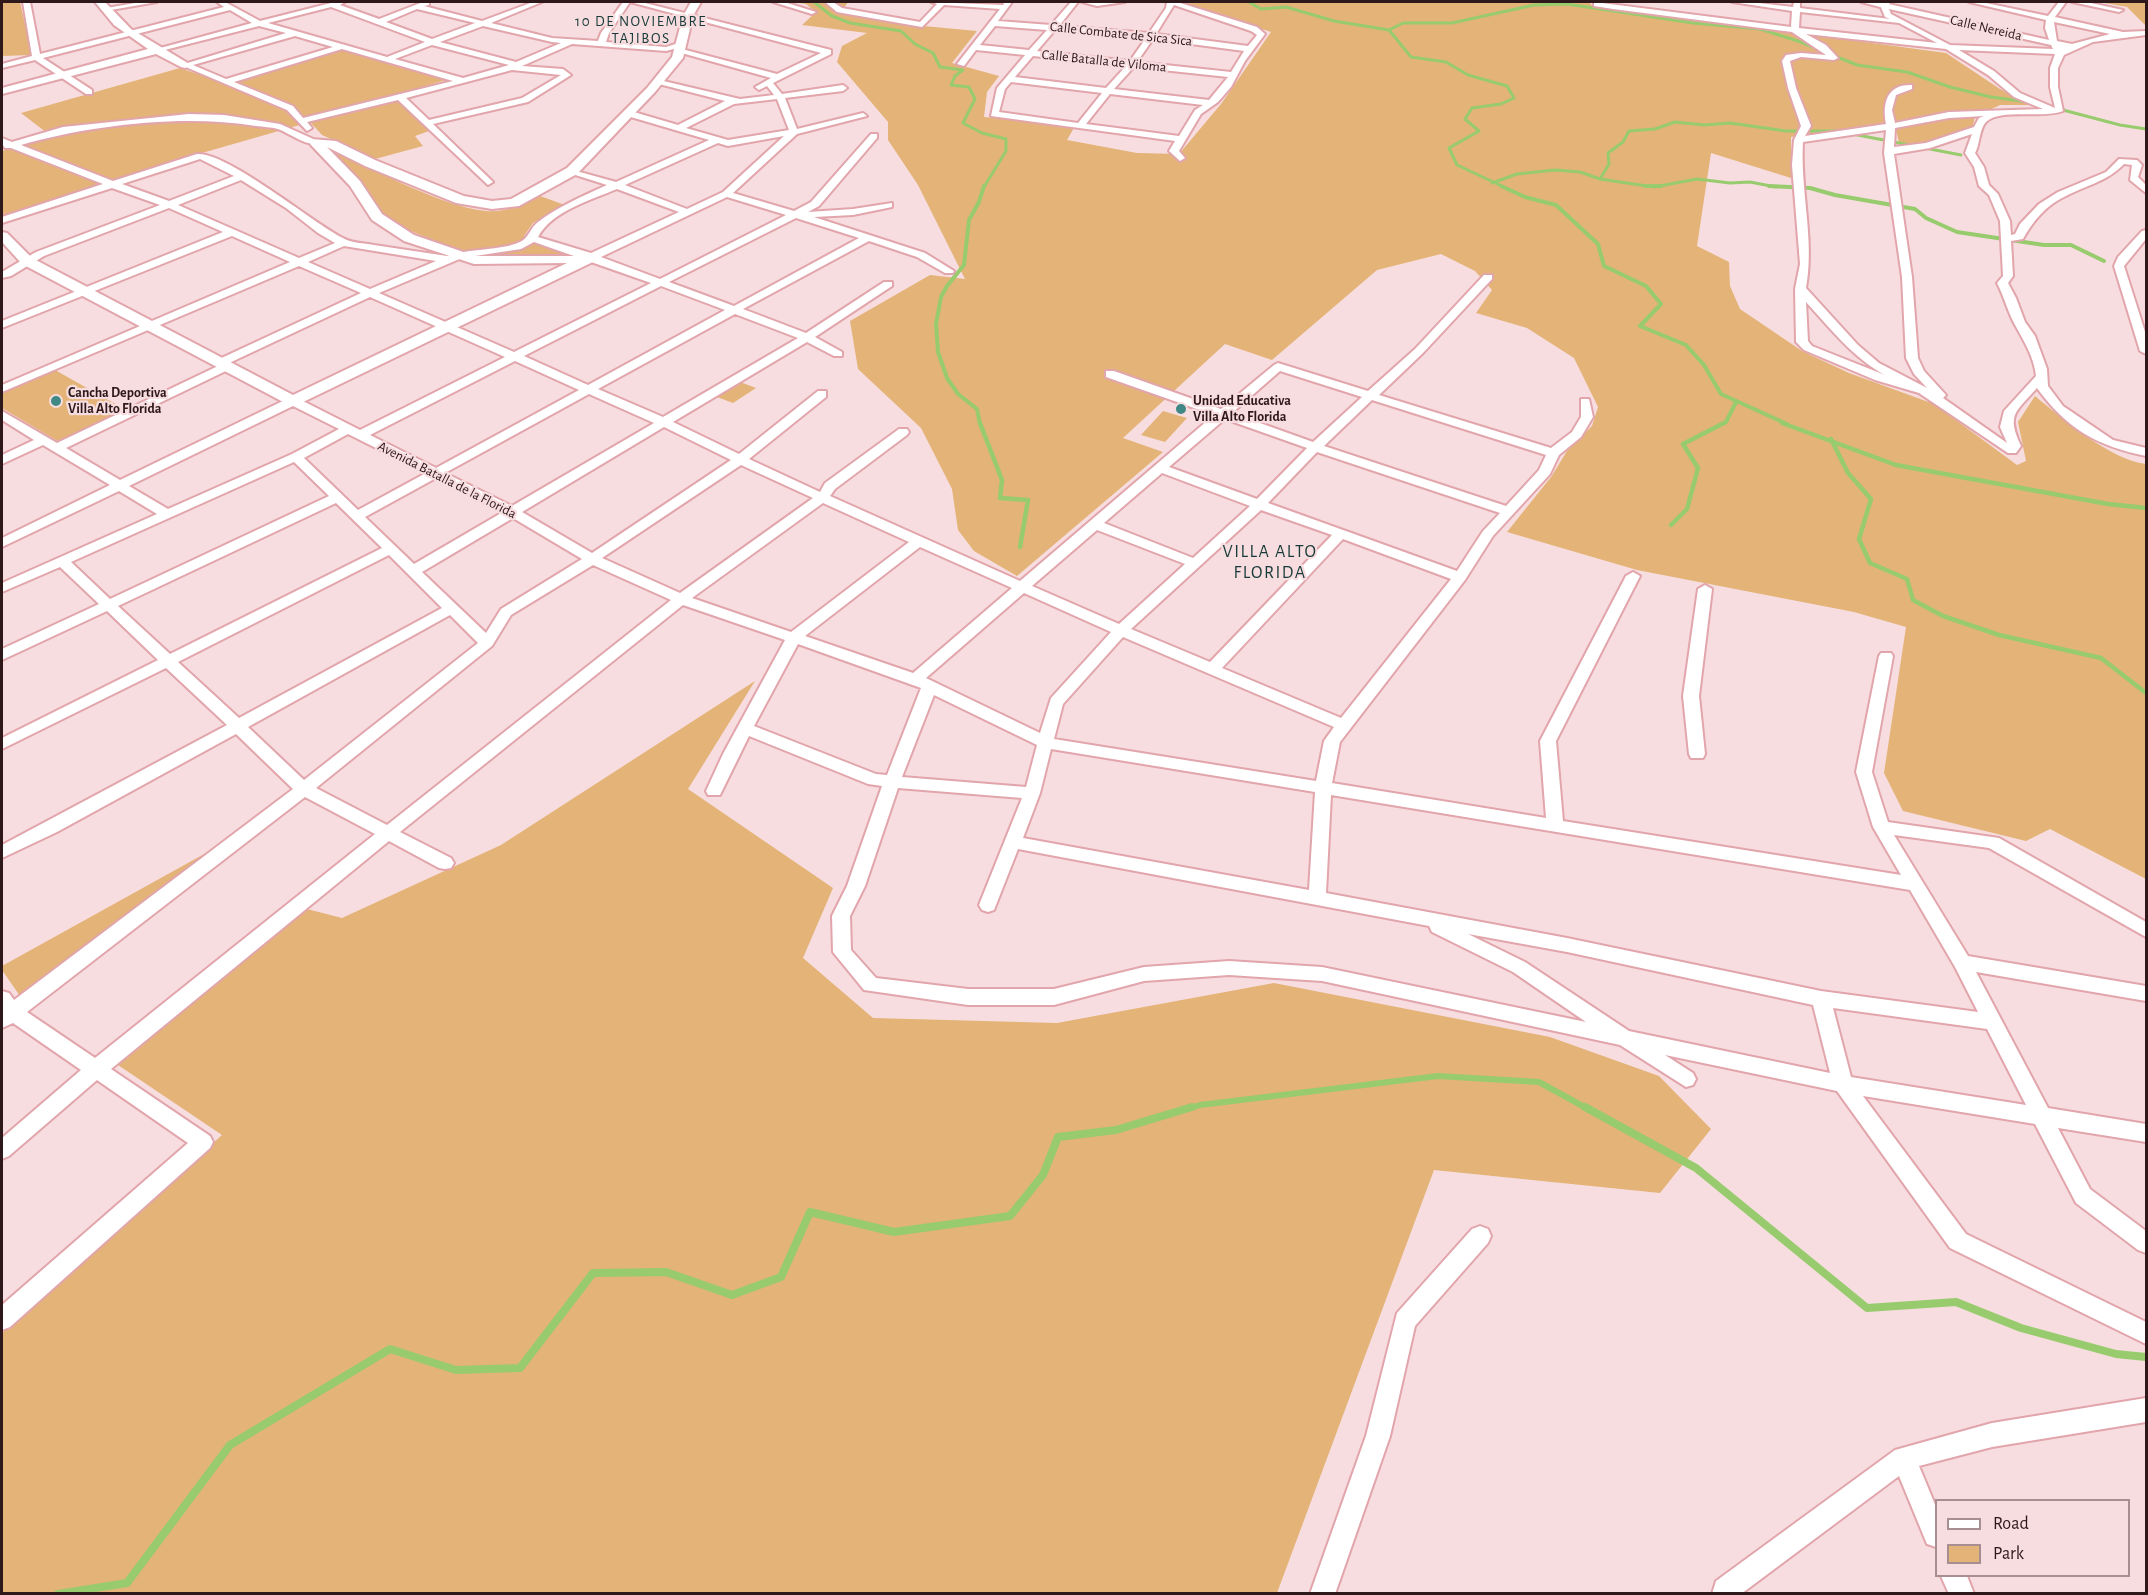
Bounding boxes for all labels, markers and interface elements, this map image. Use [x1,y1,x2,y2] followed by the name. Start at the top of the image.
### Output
[575,12,707,47] district label: 10 DE NOVIEMBRE TAJIBOS
[1948,12,2024,44] street label: Calle Nereida
[1049,18,1193,50] street label: Calle Combate de Sica Sica
[1041,46,1167,76] street label: Calle Batalla de Viloma
[68,385,167,418] place label: Cancha Deportiva Villa Alto Florida
[1193,393,1291,425] place label: Unidad Educativa Villa Alto Florida
[49,394,63,408] marker: Cancha Deportiva Villa Alto Florida
[1174,402,1188,416] marker: Unidad Educativa Villa Alto Florida
[375,438,519,522] street label: Avenida Batalla de la Florida
[1223,541,1317,584] district label: VILLA ALTO FLORIDA
[1935,1499,2130,1577] legend
[1993,1515,2029,1533] text: Road
[1993,1545,2024,1563] text: Park

